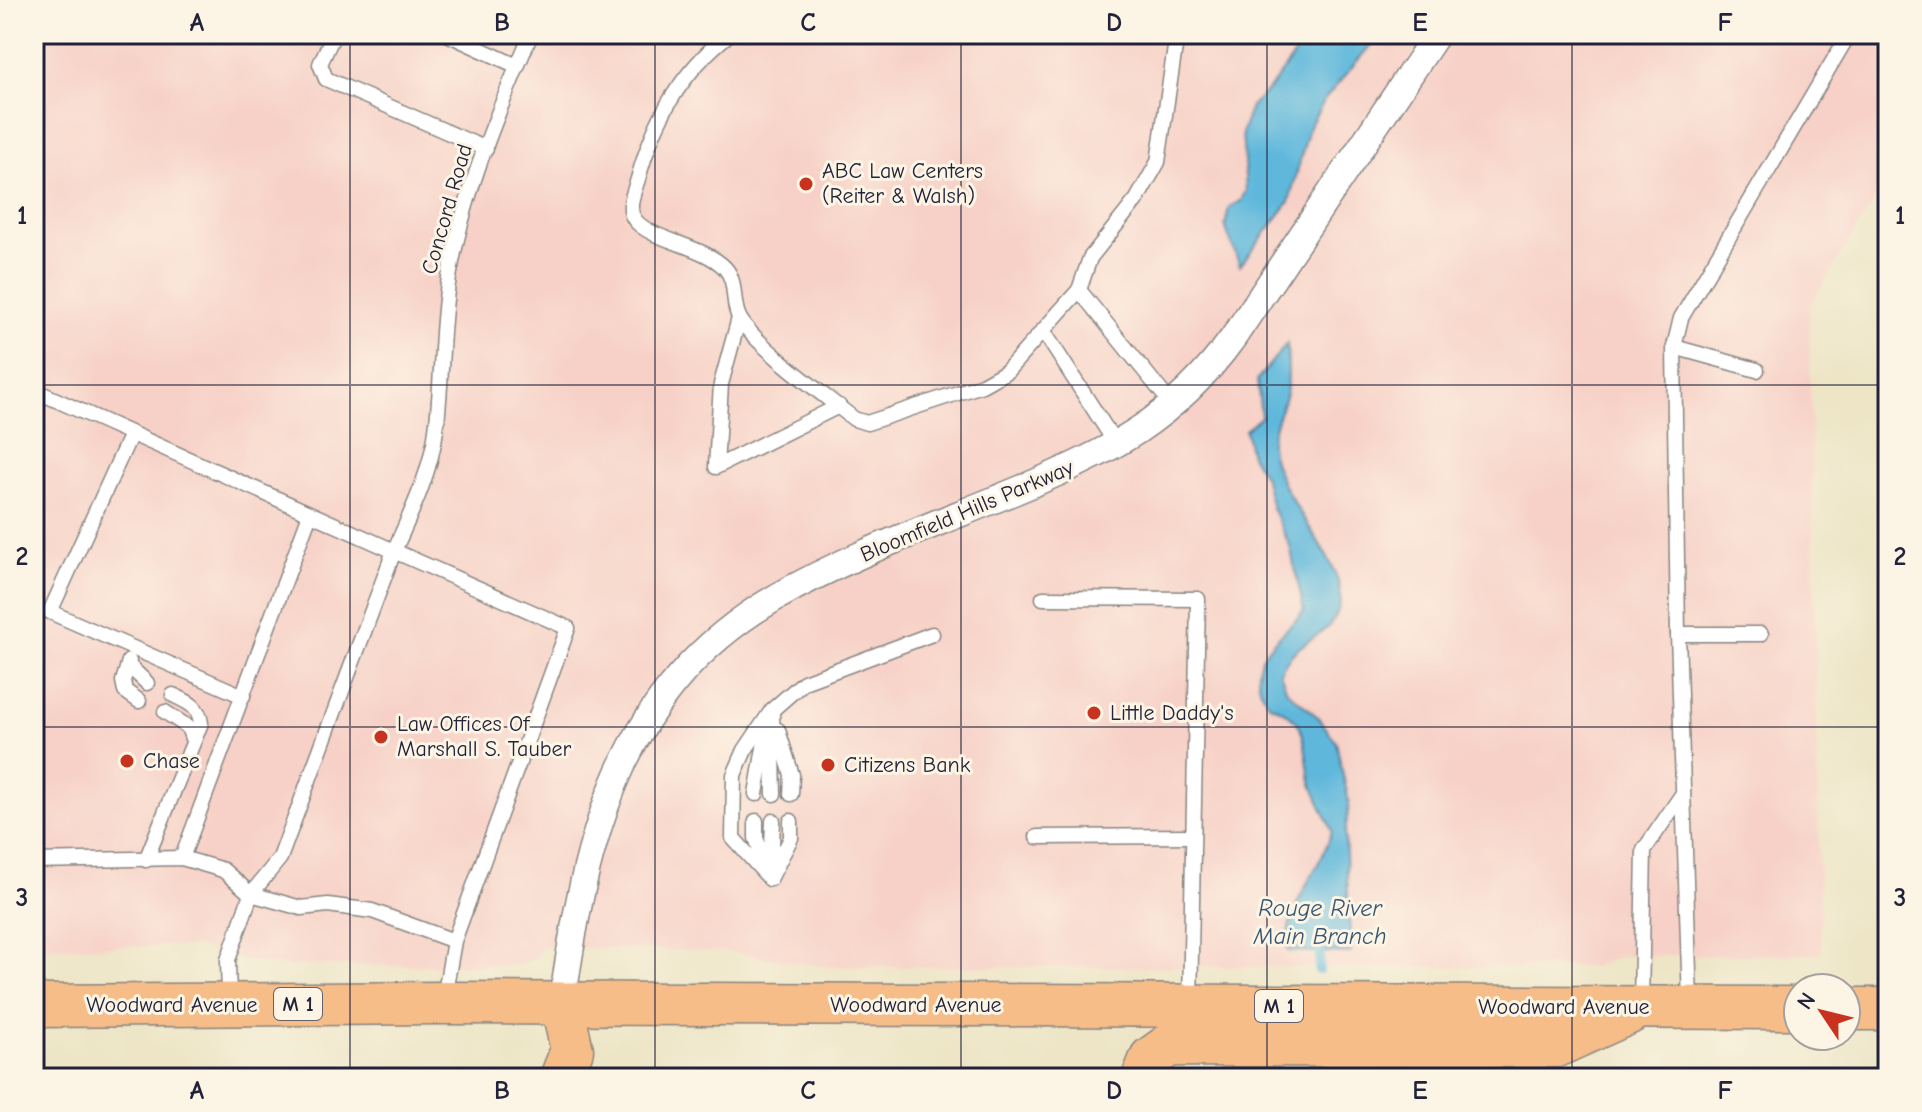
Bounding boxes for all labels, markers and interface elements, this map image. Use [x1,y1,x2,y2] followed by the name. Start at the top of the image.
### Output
[190,8,205,38] text: A
[494,8,510,38] text: B
[800,8,816,38] text: C
[1106,8,1122,38] text: D
[1412,8,1428,38] text: E
[1717,8,1733,38] text: F
[416,141,478,277] street label: Concord Road
[822,158,983,209] place label: ABC Law Centers (Reiter & Walsh)
[797,175,815,193] marker: ABC Law Centers (Reiter & Walsh)
[17,201,27,231] text: 1
[1895,201,1905,231] text: 1
[857,454,1078,568] street label: Bloomfield Hills Parkway
[16,542,28,572] text: 2
[1894,542,1906,572] text: 2
[1110,700,1234,726] place label: Little Daddy's
[1085,704,1103,722] marker: Little Daddy's
[397,711,571,762] place label: Law Offices Of Marshall S. Tauber
[372,728,390,746] marker: Law Offices Of Marshall S. Tauber
[143,748,200,774] place label: Chase
[118,752,136,770] marker: Chase
[844,752,971,778] place label: Citizens Bank
[819,756,837,774] marker: Citizens Bank
[16,883,28,913] text: 3
[1894,883,1906,913] text: 3
[1252,894,1387,950] water label: Rouge River Main Branch
[1782,972,1862,1052] north arrow
[274,988,322,1020] road number: M 1
[1792,988,1821,1014] text: N
[1255,990,1303,1022] road number: M 1
[86,992,258,1018] street label: Woodward Avenue
[830,992,1002,1018] street label: Woodward Avenue
[1478,994,1650,1020] street label: Woodward Avenue
[190,1076,205,1106] text: A
[494,1076,510,1106] text: B
[800,1076,816,1106] text: C
[1106,1076,1122,1106] text: D
[1412,1076,1428,1106] text: E
[1717,1076,1733,1106] text: F

